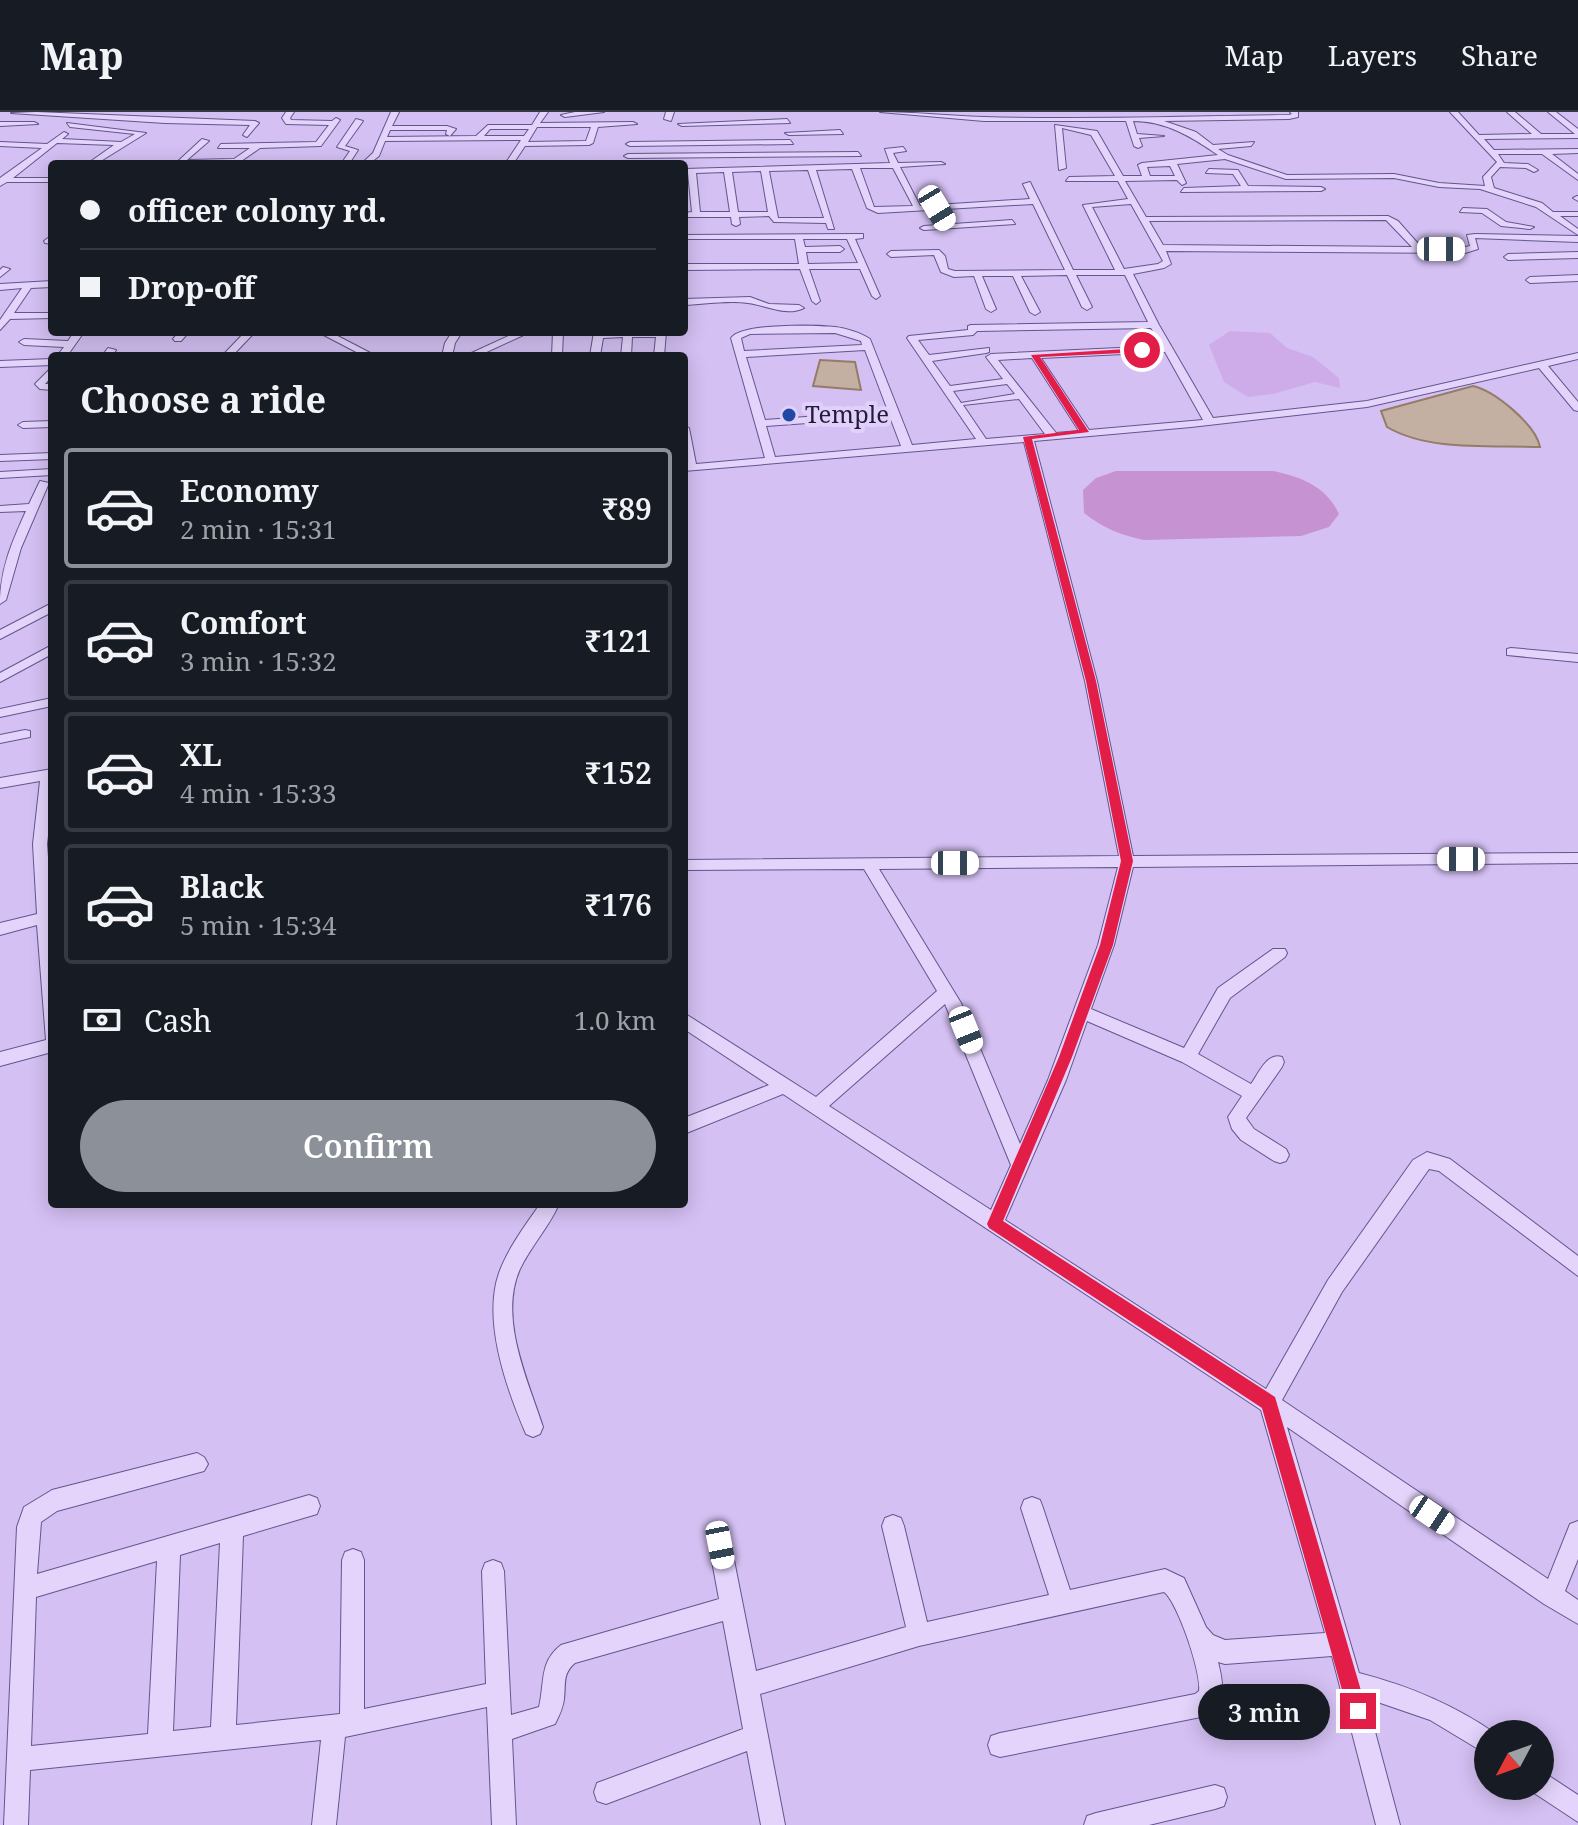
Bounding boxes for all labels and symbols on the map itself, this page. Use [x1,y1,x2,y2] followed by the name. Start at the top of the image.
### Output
[914,181,960,235] car
[1417,237,1465,261] car
[1124,332,1160,368] route start
[805,397,889,430] place label: Temple
[780,406,798,424] marker: Temple
[1437,847,1485,871] car
[931,851,979,875] car
[946,1003,986,1057] car
[1405,1492,1459,1538] car
[704,1519,736,1571] car
[1198,1683,1330,1739] callout: 3 min
[1340,1693,1376,1729] route end
[1474,1720,1554,1800] north arrow

